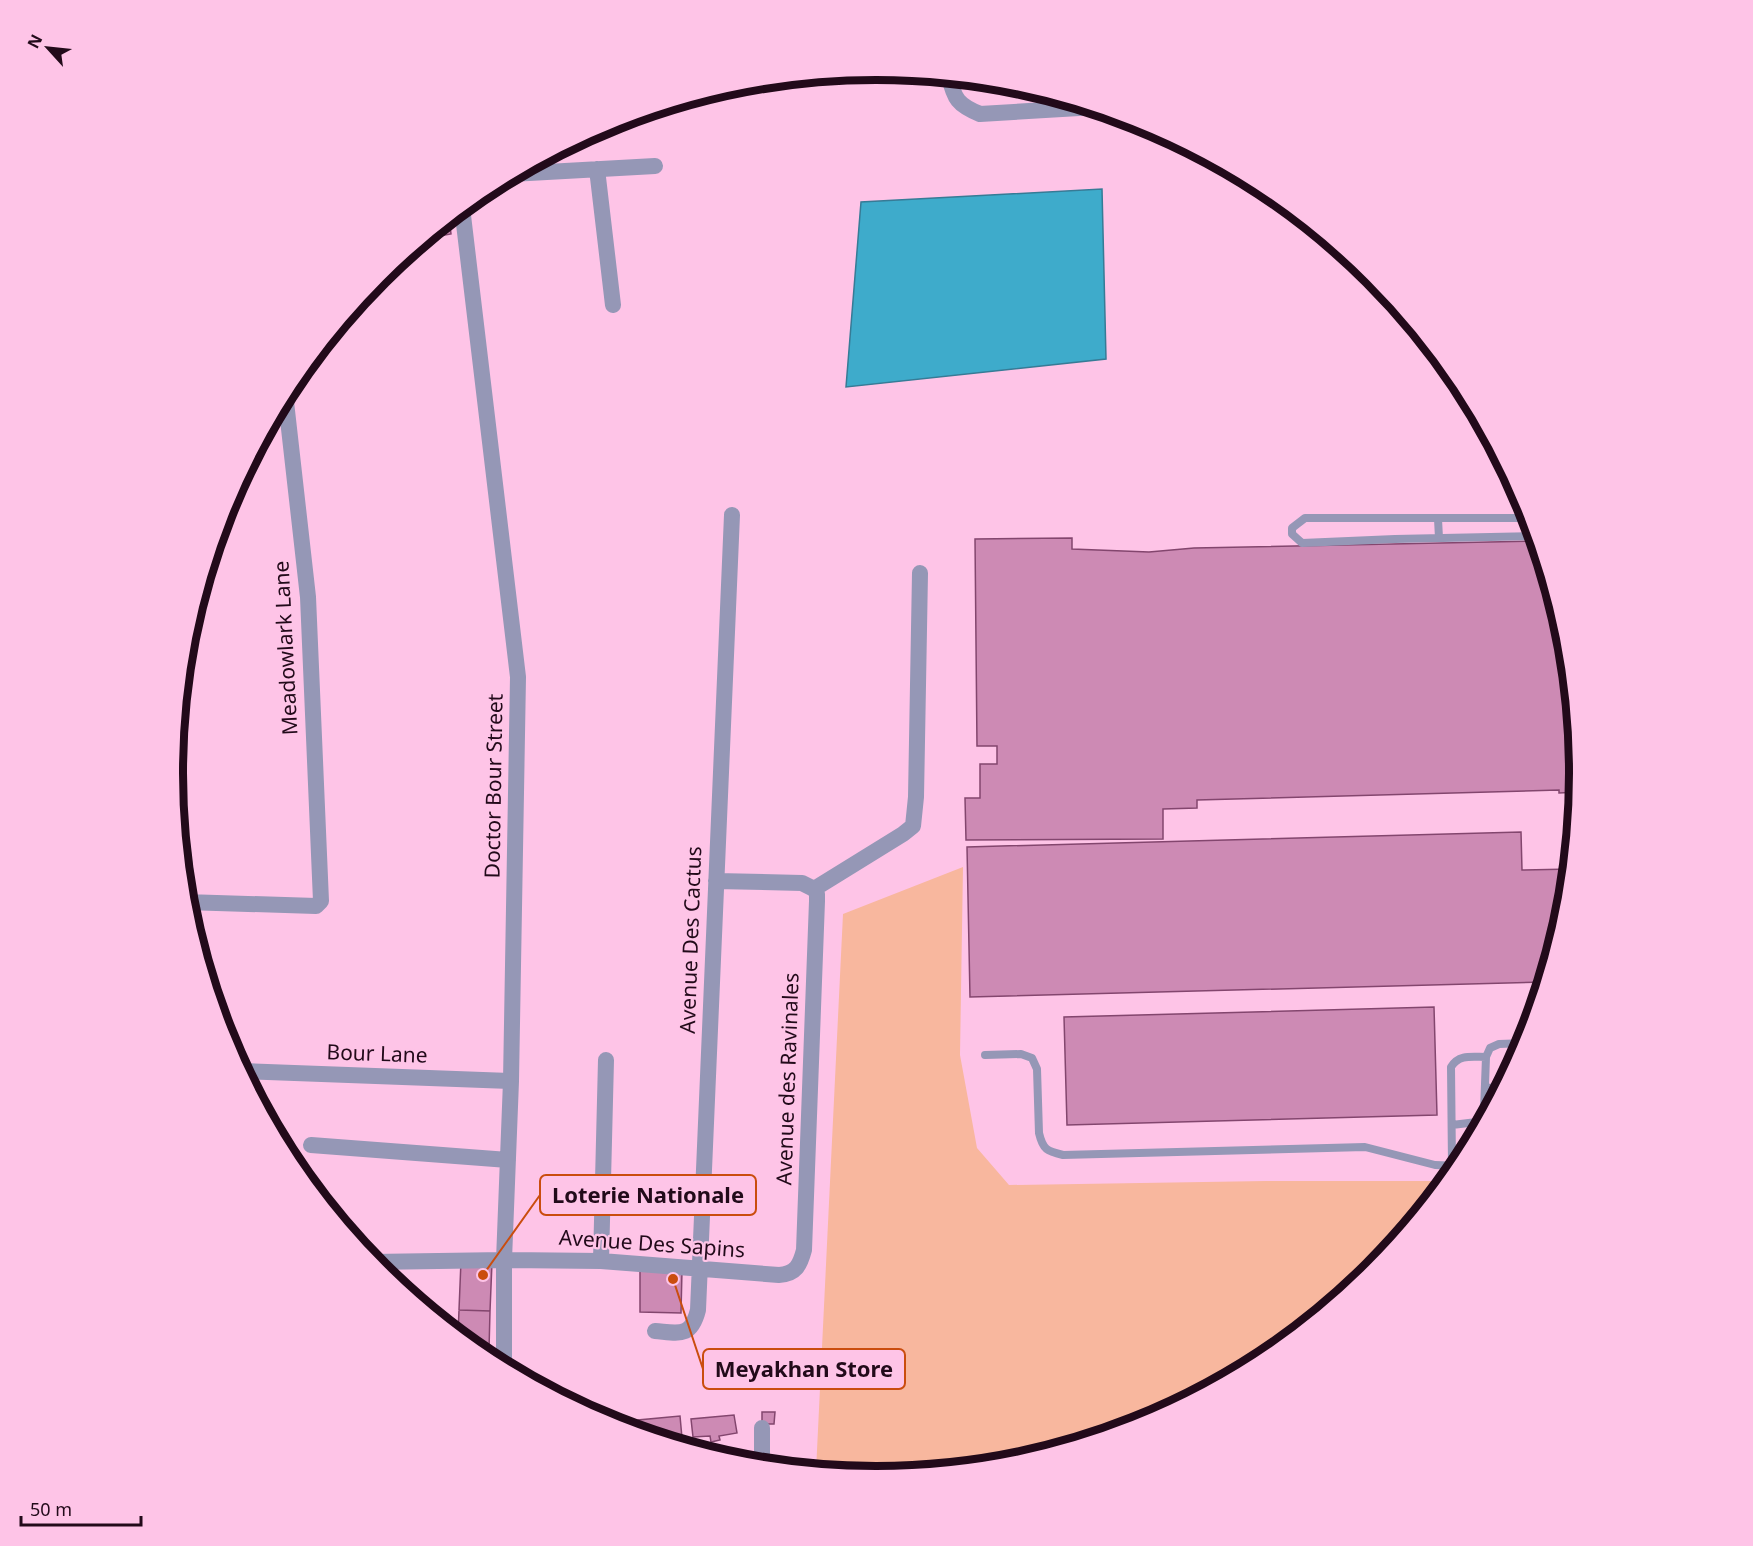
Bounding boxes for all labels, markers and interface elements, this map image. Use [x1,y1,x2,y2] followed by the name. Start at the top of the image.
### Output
[18,18,78,78] north arrow
[22,30,47,52] text: N
[266,560,304,736] street label: Meadowlark Lane
[477,693,509,879] street label: Doctor Bour Street
[673,846,707,1034] street label: Avenue Des Cactus
[769,972,805,1186] street label: Avenue des Ravinales
[326,1037,428,1069] street label: Bour Lane
[540,1175,756,1215] callout: Loterie Nationale
[552,1179,744,1209] text: Loterie Nationale
[558,1223,746,1263] street label: Avenue Des Sapins
[703,1349,905,1389] callout: Meyakhan Store
[715,1353,893,1383] text: Meyakhan Store
[21,1489,141,1527] scale bar
[30,1497,72,1521] text: 50 m

